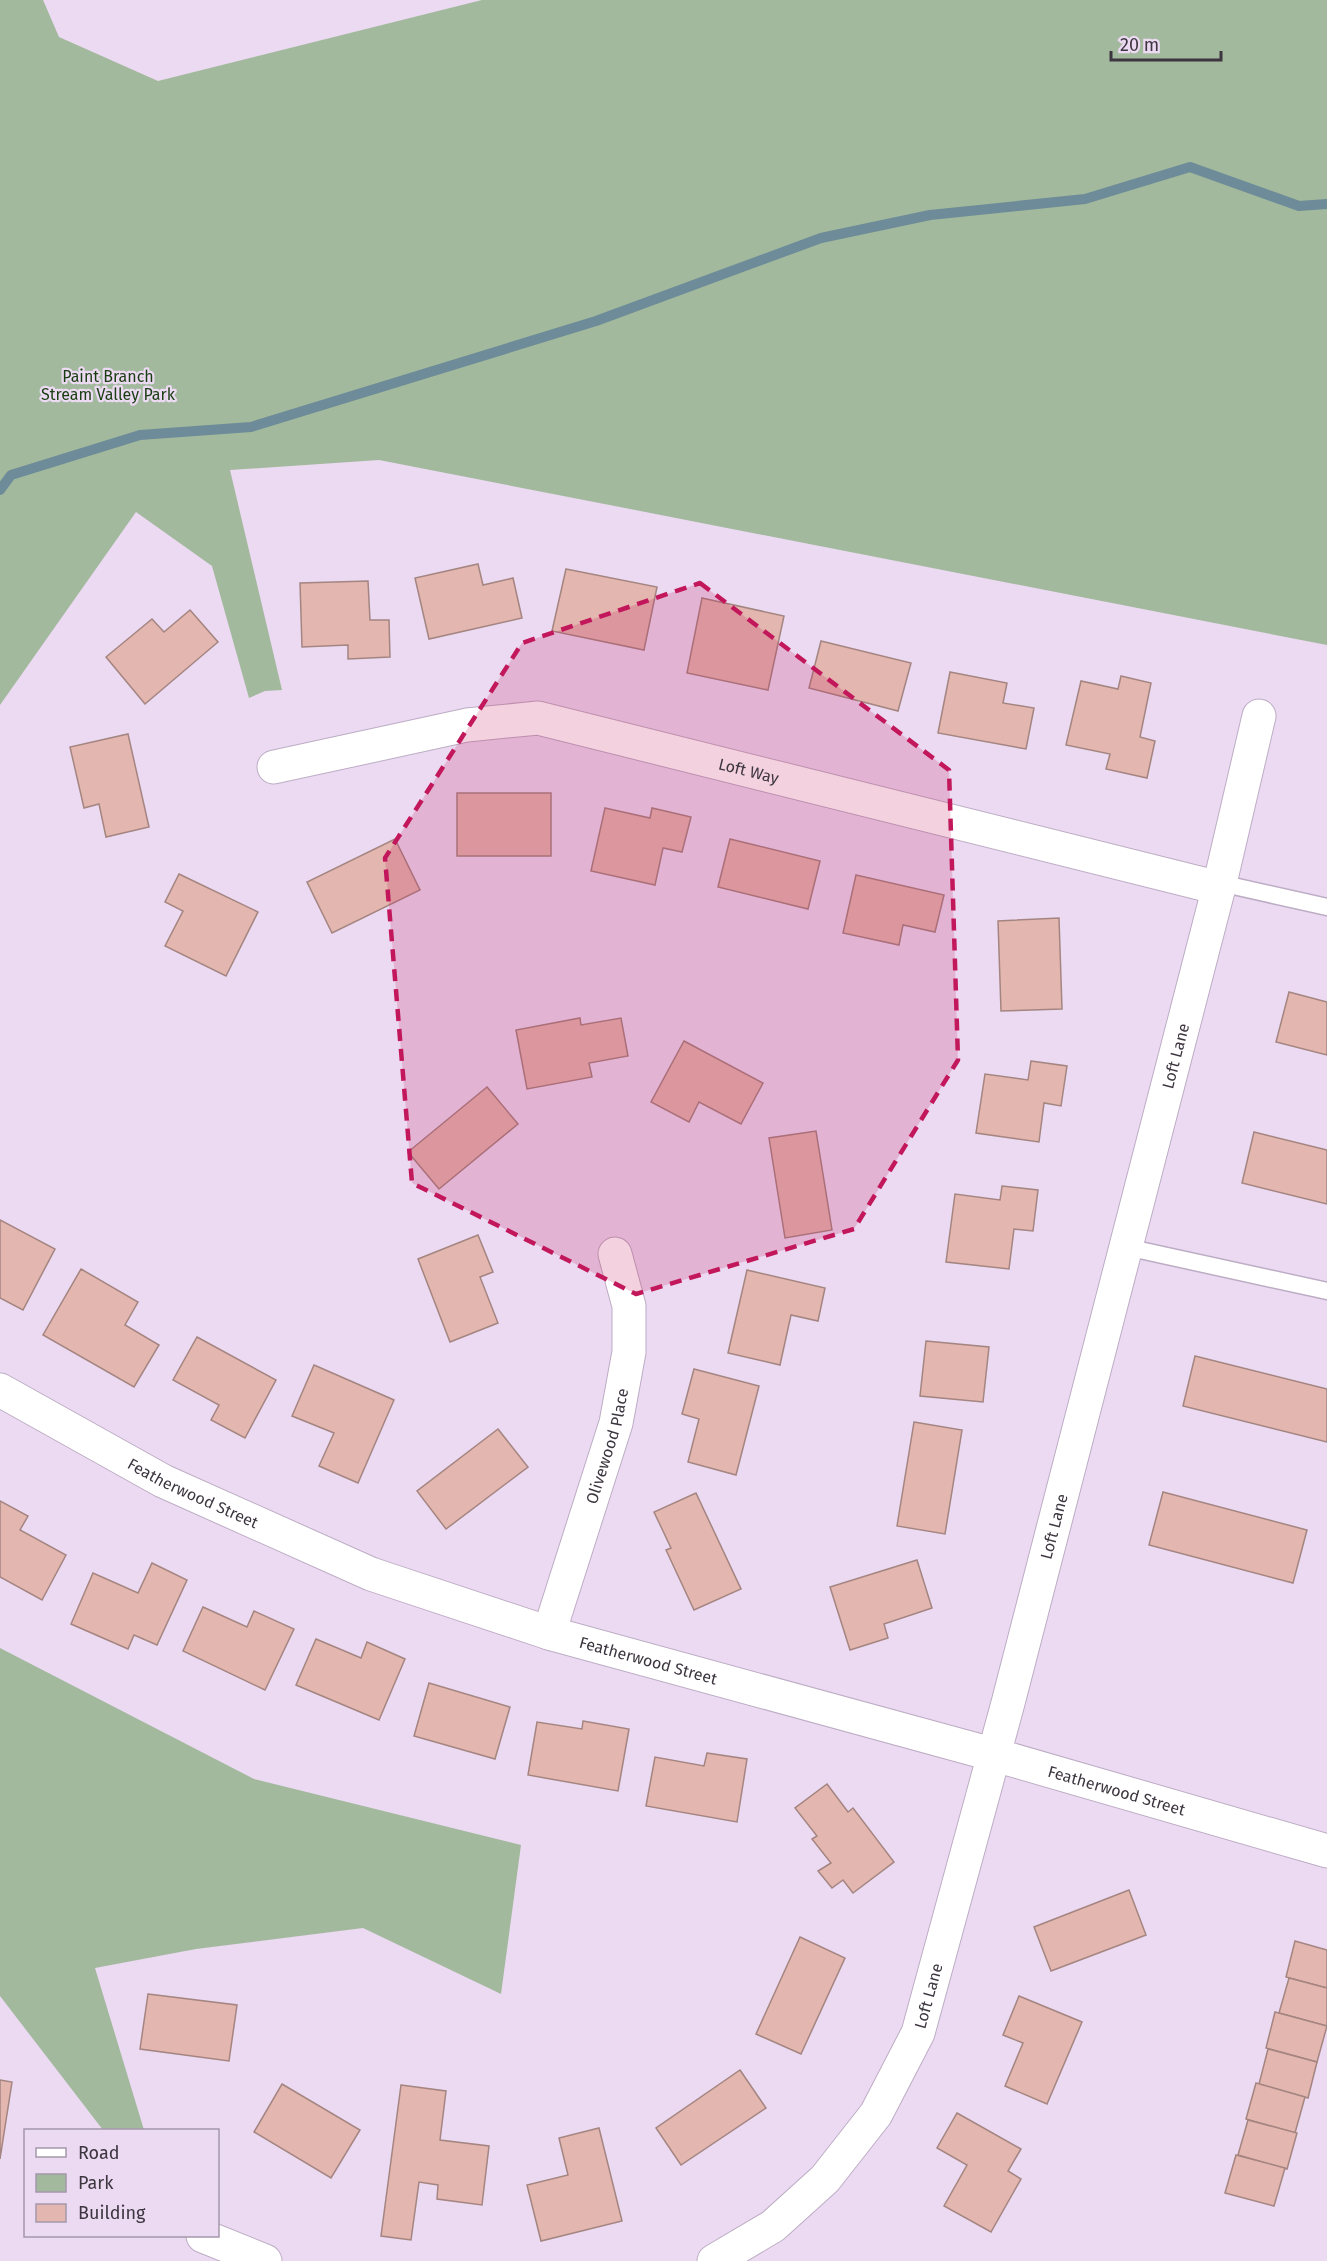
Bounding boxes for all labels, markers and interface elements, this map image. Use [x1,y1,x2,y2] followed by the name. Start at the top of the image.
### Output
[1111,24,1220,62] scale bar
[1120,34,1159,56] text: 20 m
[41,367,176,404] park label: Paint Branch Stream Valley Park
[717,754,781,787] street label: Loft Way
[1158,1021,1193,1091] street label: Loft Lane
[581,1387,632,1506] street label: Olivewood Place
[125,1454,261,1532] street label: Featherwood Street
[1036,1492,1071,1561] street label: Loft Lane
[577,1632,720,1688] street label: Featherwood Street
[1046,1761,1188,1819] street label: Featherwood Street
[910,1961,946,2031] street label: Loft Lane
[24,2129,219,2237] legend
[78,2142,120,2164] text: Road
[78,2172,114,2194] text: Park
[78,2202,146,2224] text: Building

